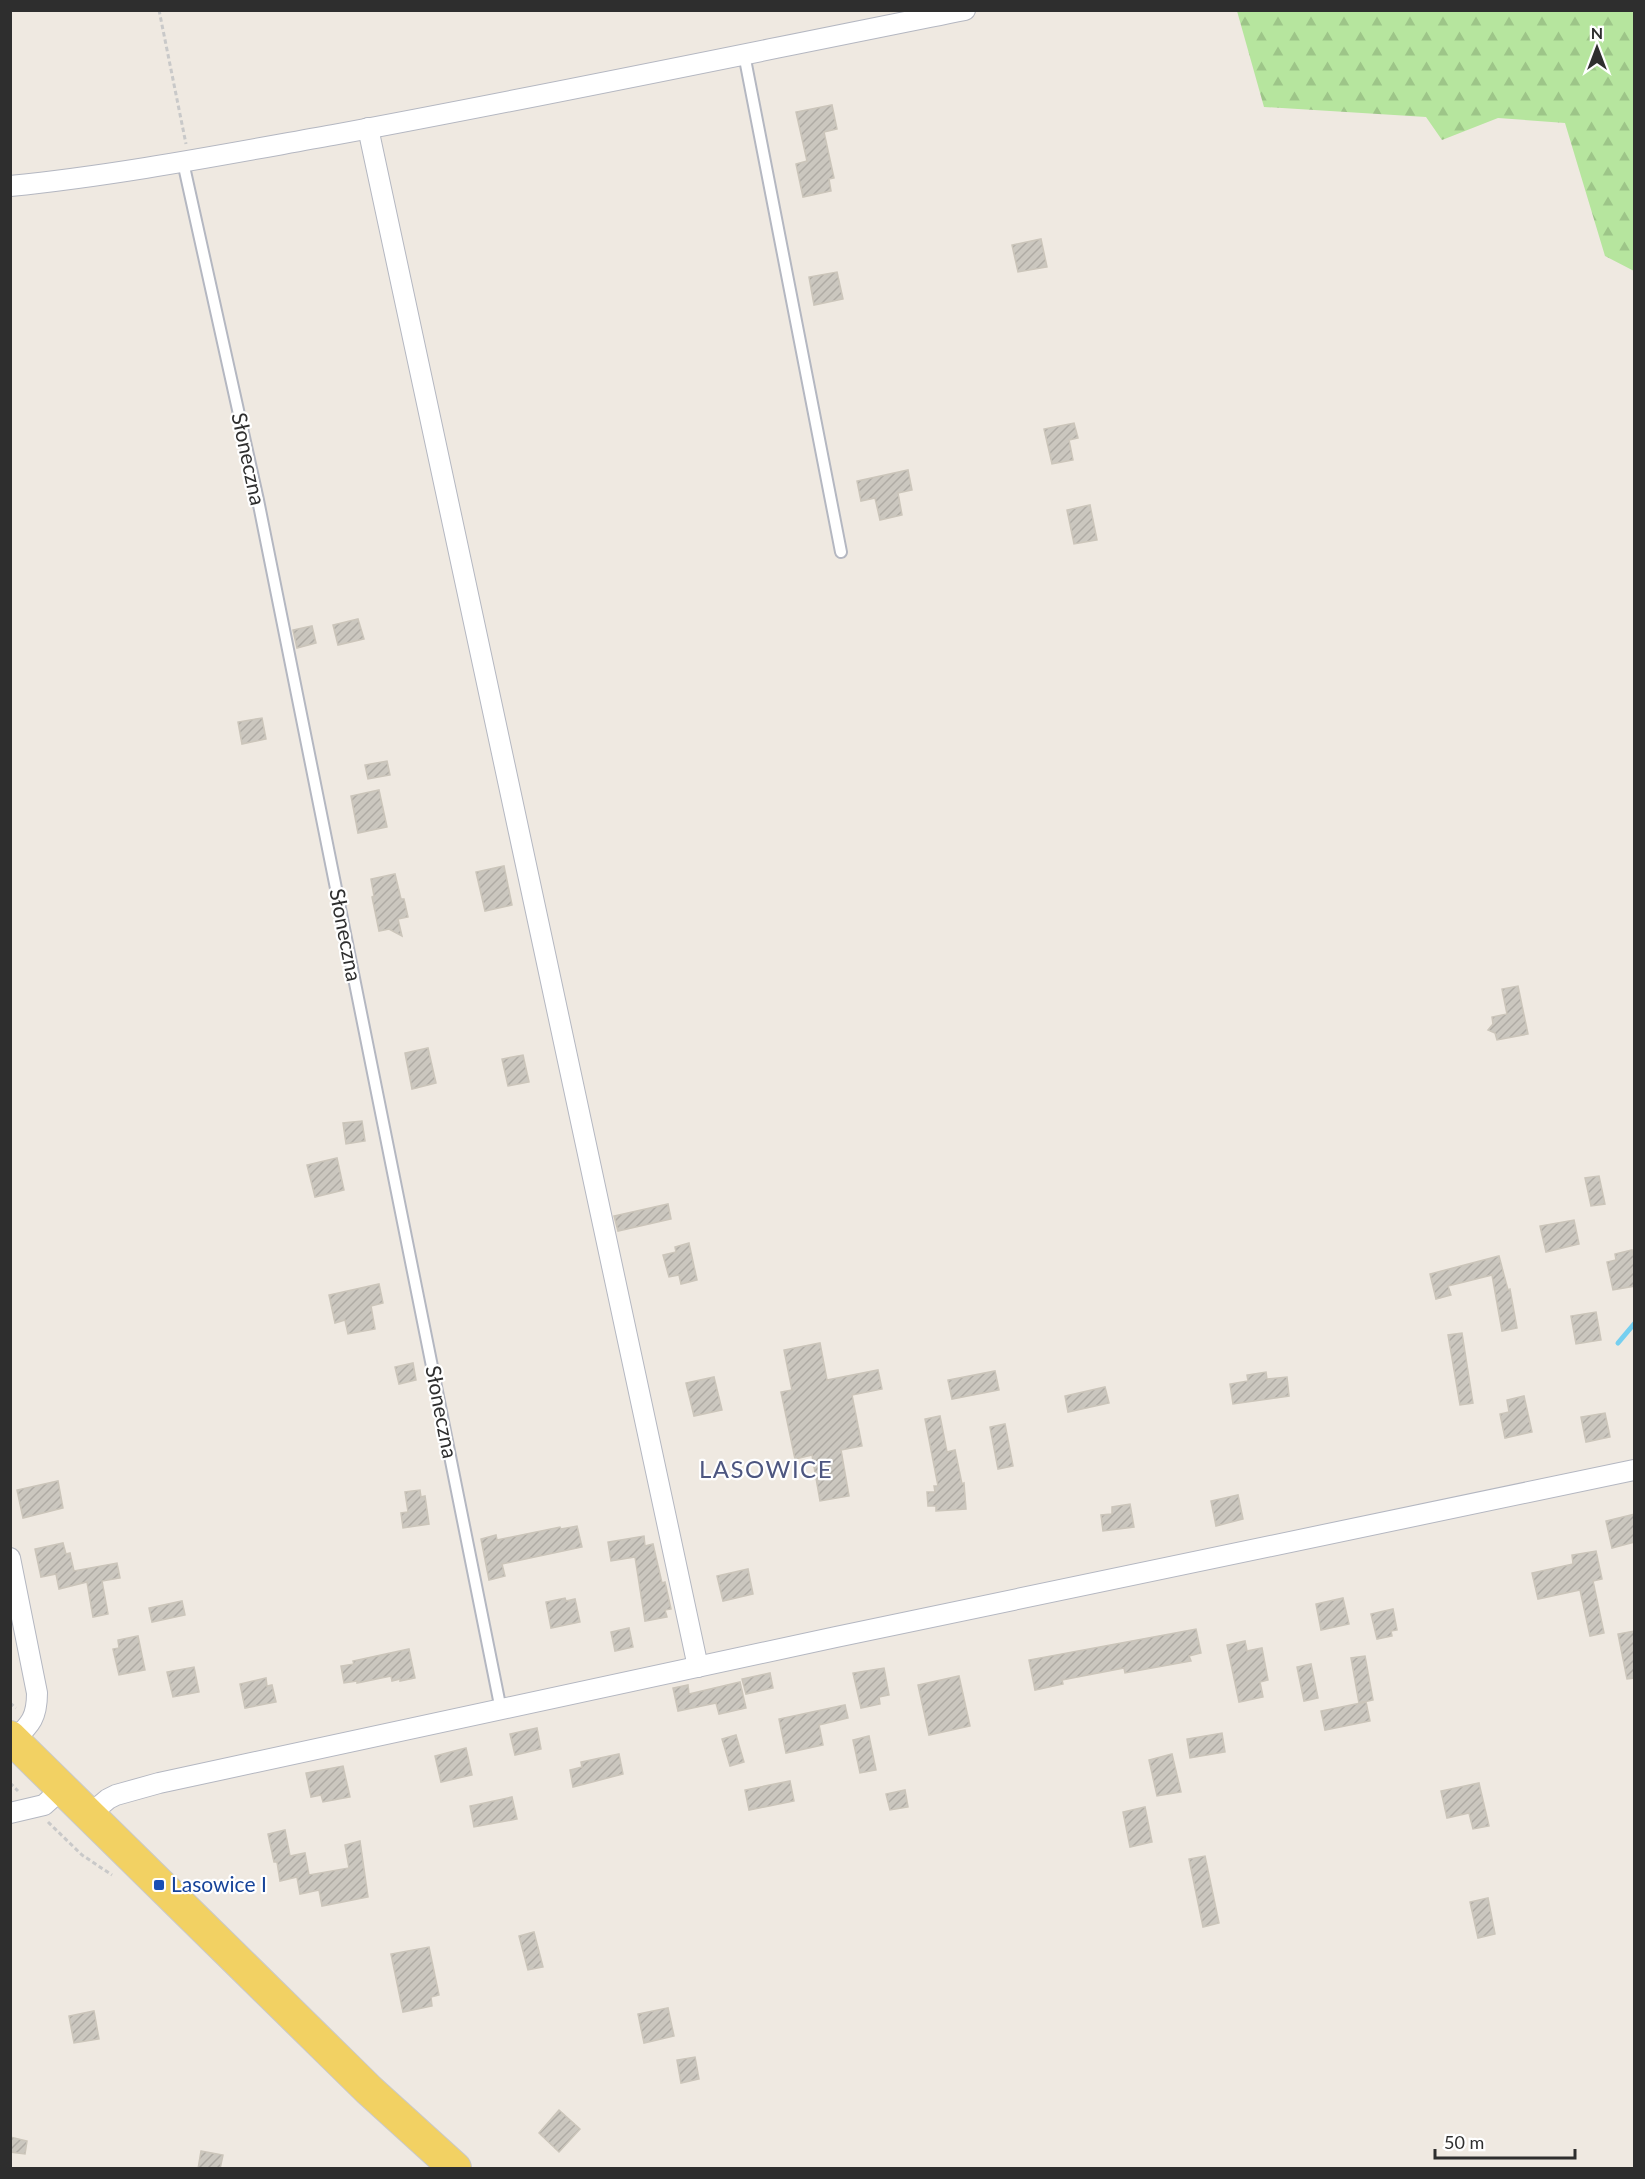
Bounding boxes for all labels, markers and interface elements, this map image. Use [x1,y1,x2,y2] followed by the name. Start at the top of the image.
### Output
[1567,18,1627,78] north arrow
[1591,23,1603,42] text: N
[227,410,271,507] street label: Słoneczna
[325,886,368,983] street label: Słoneczna
[421,1363,464,1460] street label: Słoneczna
[699,1454,833,1483] district label: LASOWICE
[171,1871,267,1896] place label: Lasowice I
[152,1878,166,1892] marker: Lasowice I
[1435,2122,1574,2160] scale bar
[1444,2131,1484,2153] text: 50 m

